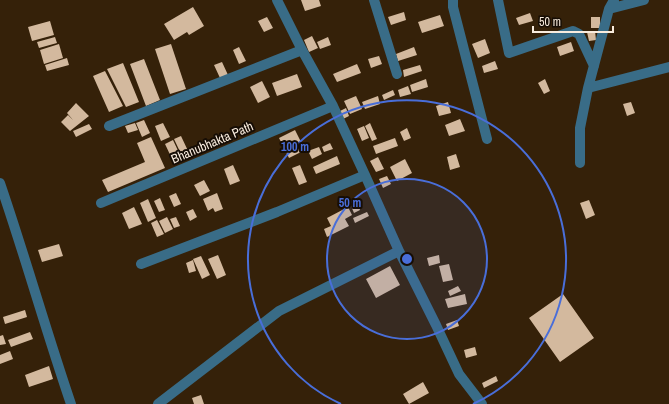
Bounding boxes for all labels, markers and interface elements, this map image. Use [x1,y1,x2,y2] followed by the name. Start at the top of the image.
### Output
[533,8,613,34] scale bar
[539,14,561,30] text: 50 m
[168,117,256,167] street label: Bhanubhakta Path
[281,139,309,155] text: 100 m
[339,195,361,211] text: 50 m
[400,252,414,266] centre of rings

